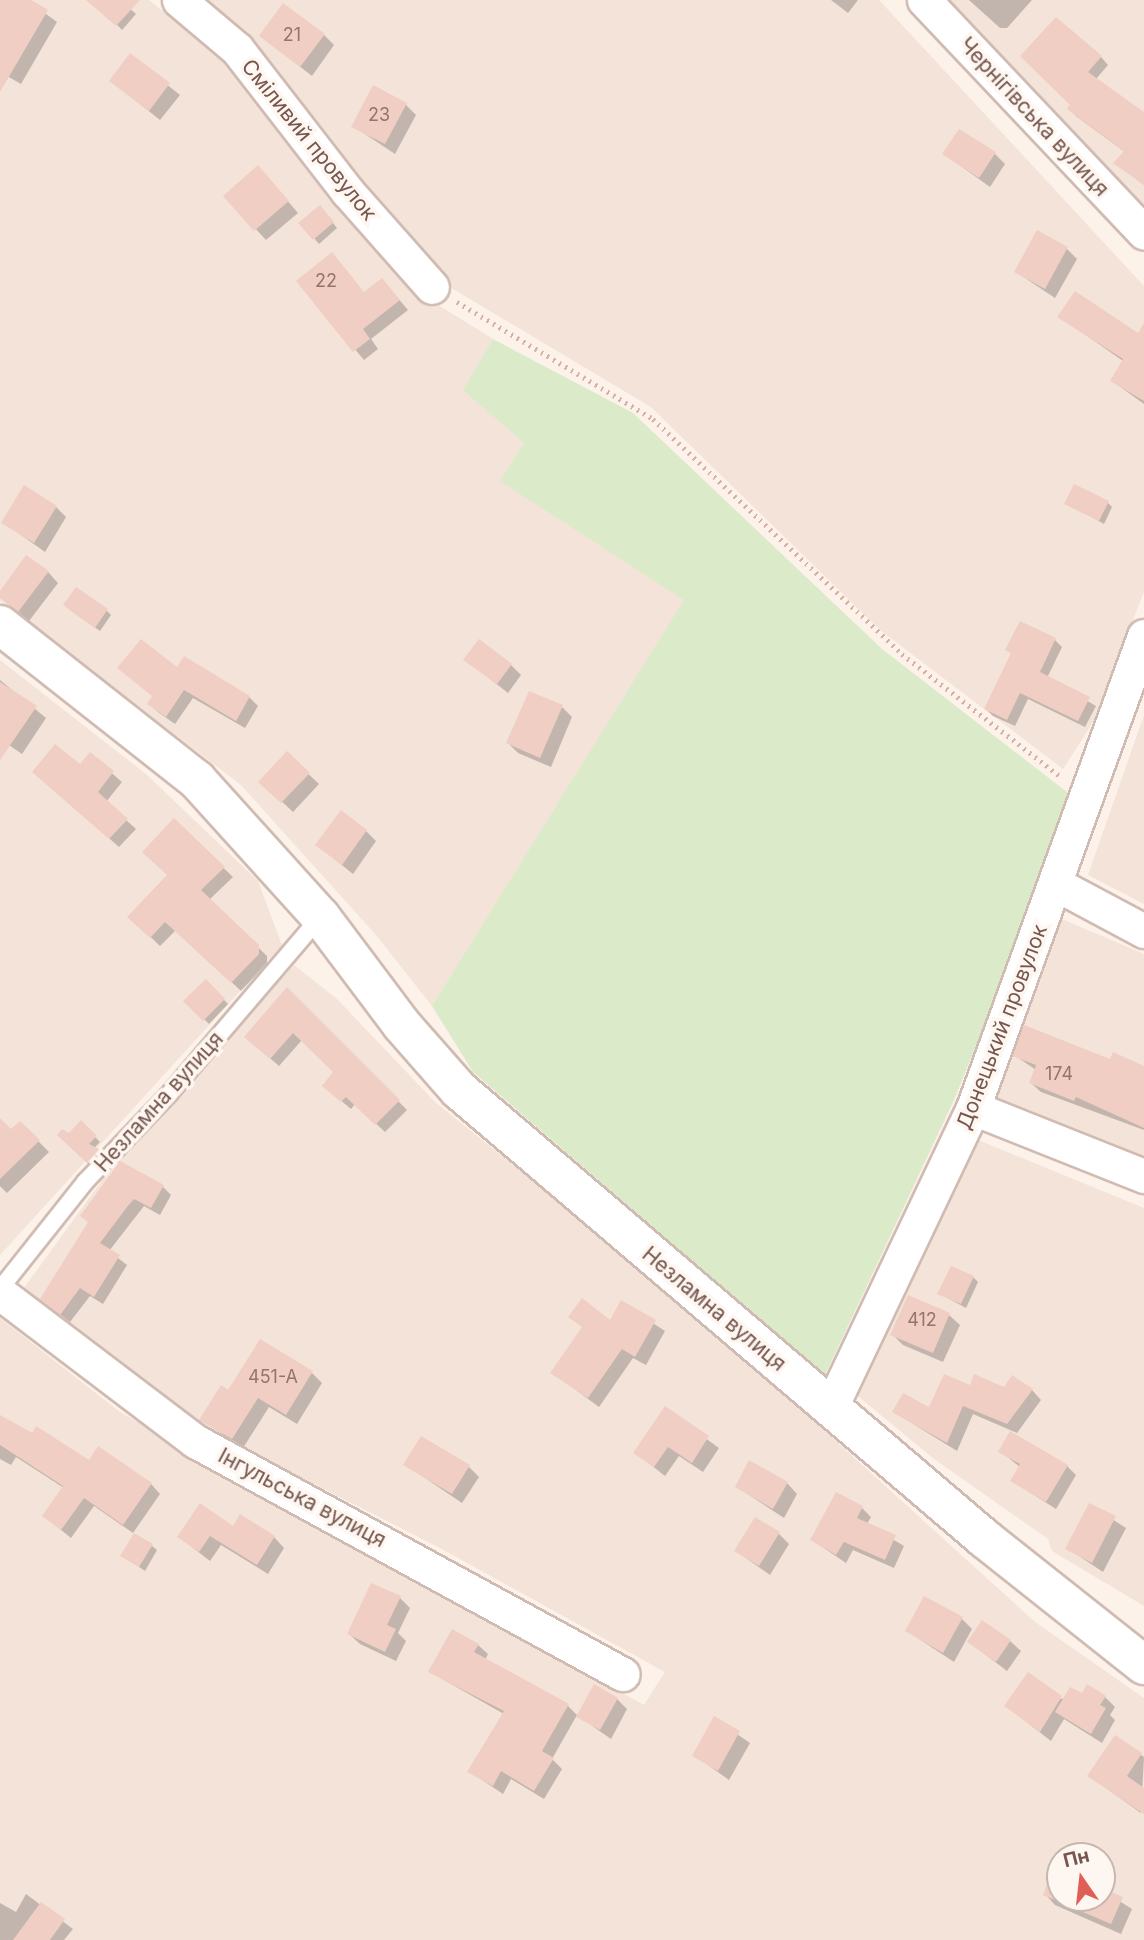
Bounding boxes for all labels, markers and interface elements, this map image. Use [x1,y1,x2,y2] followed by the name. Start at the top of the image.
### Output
[283,24,301,46] house number: 21
[954,32,1114,202] street label: Чернігівська вулиця
[236,54,382,226] street label: Сміливий провулок
[368,104,390,126] house number: 23
[315,270,337,292] house number: 22
[951,921,1053,1133] street label: Донецький провулок
[89,1027,229,1177] street label: Незламна вулиця
[1045,1063,1073,1085] house number: 174
[637,1242,791,1376] street label: Незламна вулиця
[907,1309,937,1331] house number: 412
[248,1366,298,1388] house number: 451-А
[214,1443,390,1553] street label: Інгульська вулиця
[1046,1842,1116,1912] north arrow
[1061,1844,1092,1872] text: Пн

